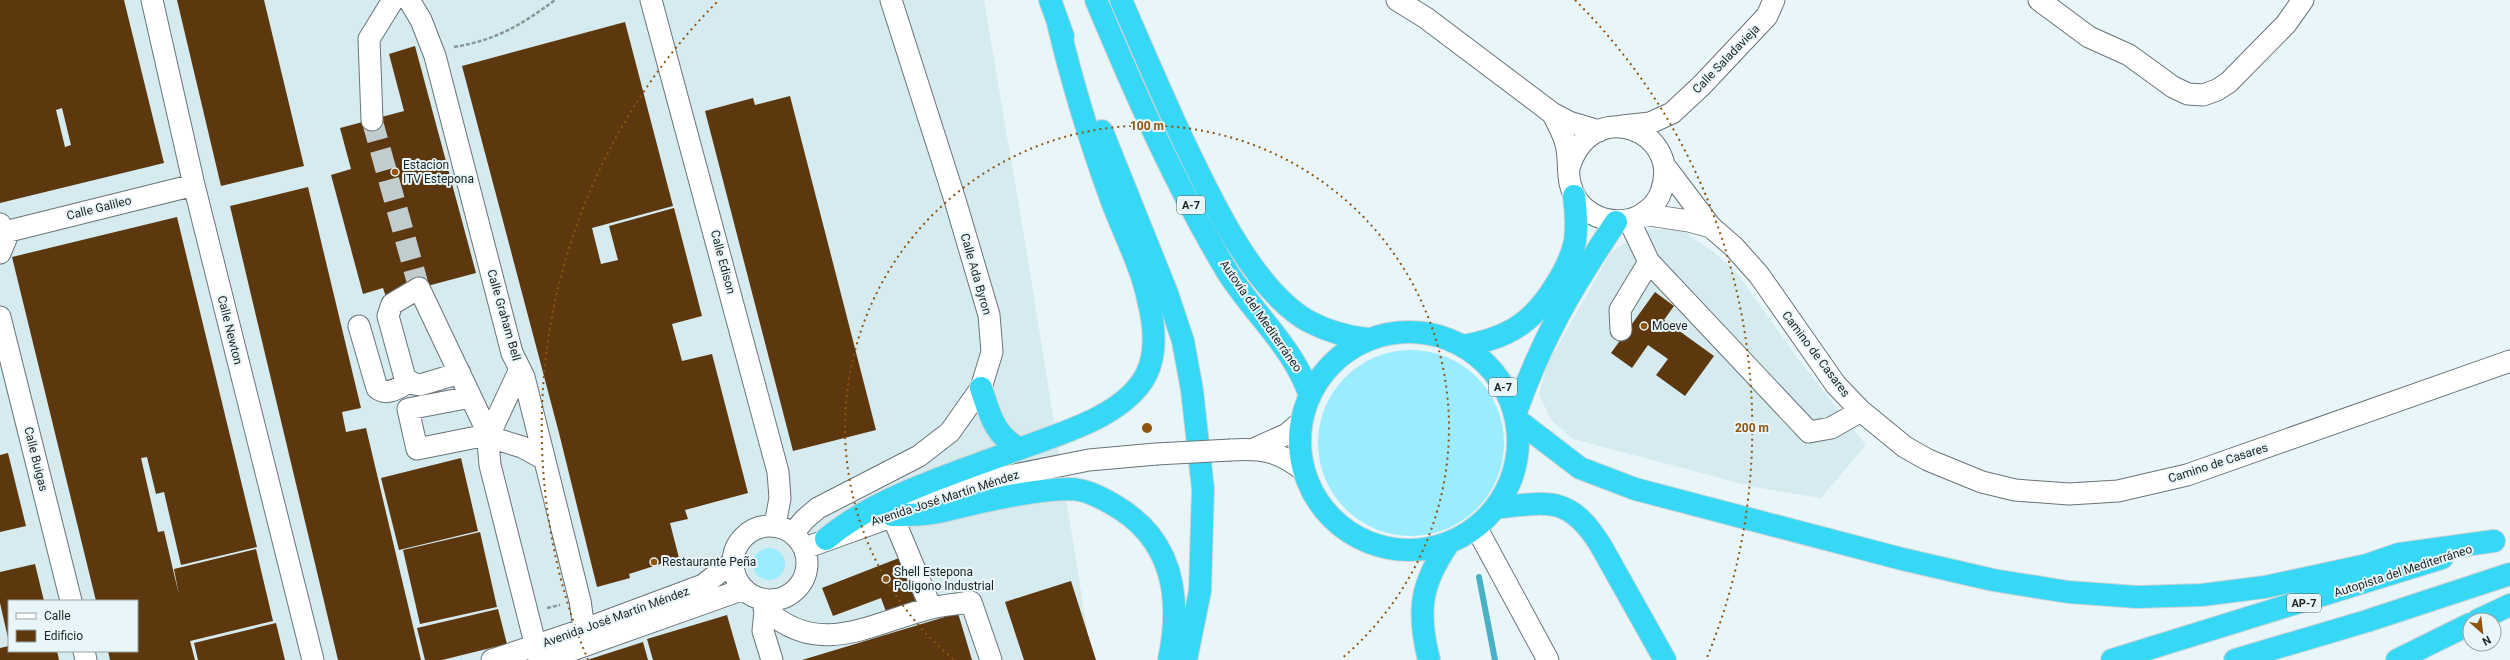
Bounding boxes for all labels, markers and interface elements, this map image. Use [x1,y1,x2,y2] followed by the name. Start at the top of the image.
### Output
[1690,22,1762,96] street label: Calle Saladavieja
[1130,119,1164,133] text: 100 m
[403,158,474,186] place label: Estacion ITV Estepona
[390,167,400,177] marker: Estacion ITV Estepona
[65,193,133,223] street label: Calle Galileo
[1177,196,1205,214] road number: A-7
[708,229,738,295] street label: Calle Edison
[958,232,994,316] street label: Calle Ada Byron
[1217,257,1305,375] street label: Autovía del Mediterráneo
[484,268,524,362] street label: Calle Graham Bell
[215,294,245,366] street label: Calle Newton
[1779,308,1853,400] street label: Camino de Casares
[1652,319,1688,333] place label: Moeve
[1639,321,1649,331] marker: Moeve
[1489,378,1517,396] road number: A-7
[1140,421,1154,435] centre of rings
[1735,421,1769,435] text: 200 m
[21,425,51,493] street label: Calle Buigas
[2166,440,2270,486] street label: Camino de Casares
[869,467,1021,529] street label: Avenida José Martín Méndez
[2332,542,2474,600] street label: Autopista del Mediterráneo
[662,555,756,569] place label: Restaurante Peña
[649,557,659,567] marker: Restaurante Peña
[894,565,994,593] place label: Shell Estepona Poligono Industrial
[881,574,891,584] marker: Shell Estepona Poligono Industrial
[541,584,691,650] street label: Avenida José Martín Méndez
[2287,594,2321,612] road number: AP-7
[8,600,138,652] legend
[44,609,71,623] text: Calle
[2462,612,2502,652] north arrow
[44,629,83,643] text: Edificio
[2480,633,2493,648] text: N

